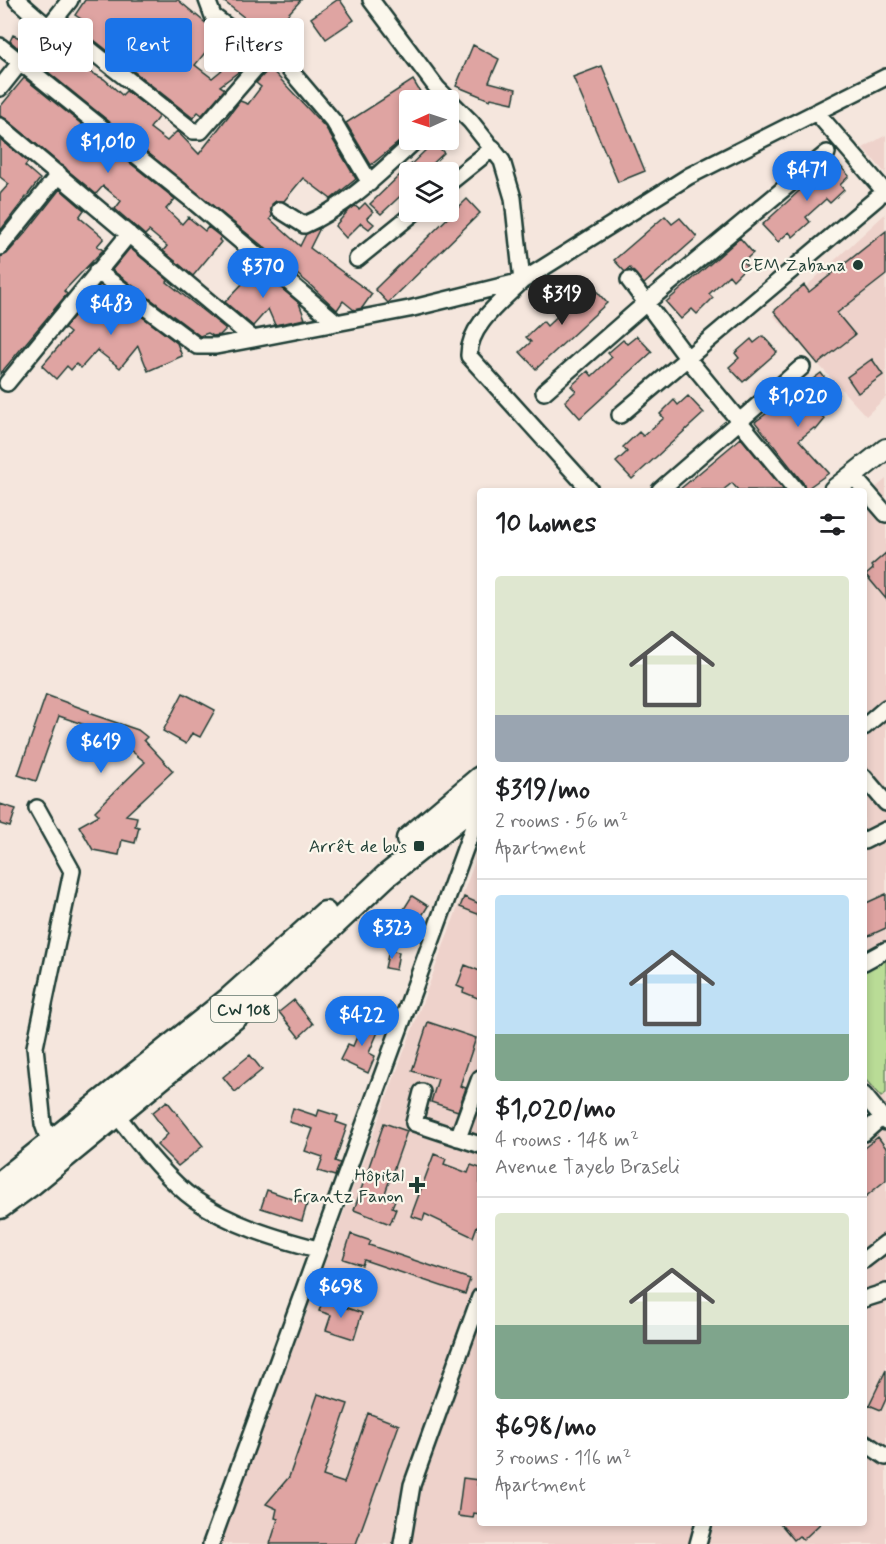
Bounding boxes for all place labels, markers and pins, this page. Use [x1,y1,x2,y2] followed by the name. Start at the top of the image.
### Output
[59,123,157,174] pin: $1,010
[771,151,843,202] pin: $471
[227,248,299,299] pin: $370
[740,254,846,278] place label: CEM Zabana
[851,258,865,272] marker: CEM Zabana
[526,275,598,326] pin: $319
[75,285,147,336] pin: $483
[749,377,847,428] pin: $1,020
[65,723,137,774] pin: $619
[309,835,407,859] place label: Arrêt de bus
[412,839,426,853] marker: Arrêt de bus
[356,909,428,960] pin: $323
[326,996,398,1047] pin: $422
[293,1164,404,1209] place label: Hôpital Frantz Fanon
[408,1176,426,1194] marker: Hôpital Frantz Fanon
[305,1268,377,1319] pin: $698

